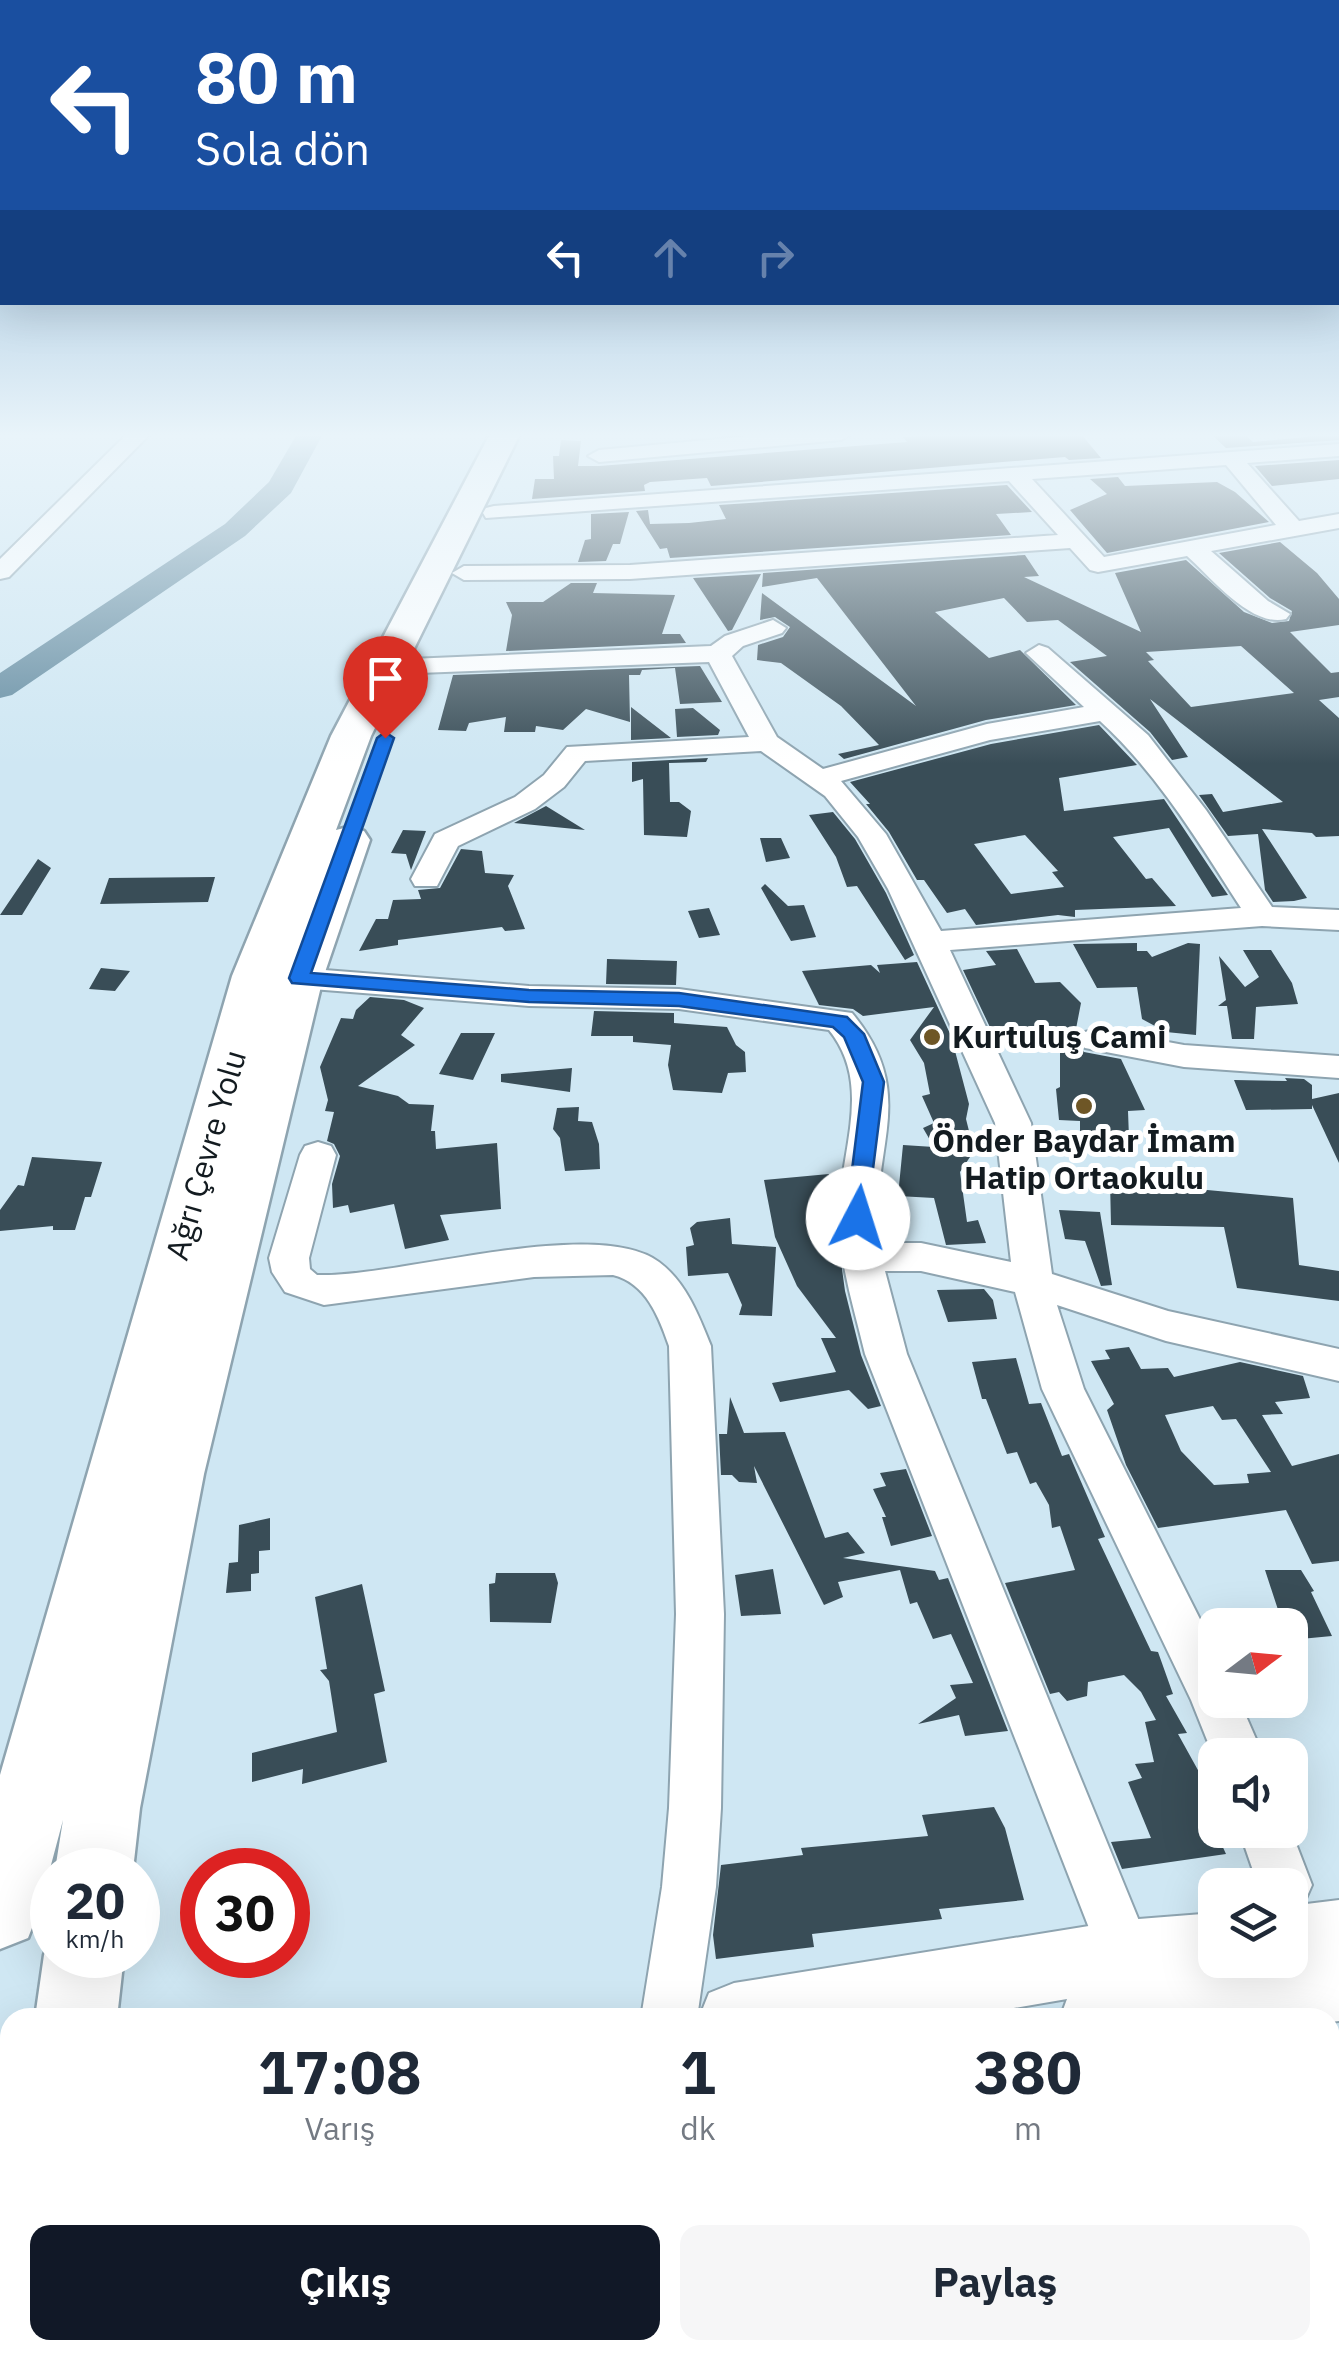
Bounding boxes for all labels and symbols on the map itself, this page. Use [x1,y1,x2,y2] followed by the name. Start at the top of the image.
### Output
[343,636,428,739] pin
[952,1015,1166,1057] place label: Kurtuluş Cami
[921,1026,943,1048] marker: Kurtuluş Cami
[155,1045,255,1265] street label: Ağrı Çevre Yolu
[1073,1095,1095,1117] marker: Önder Baydar İmam Hatip Ortaokulu
[932,1119,1236,1198] place label: Önder Baydar İmam Hatip Ortaokulu
[806,1166,910,1270] position arrow
[1198,1608,1308,1718] north arrow
[180,1848,310,1978] speed limit sign: 30

